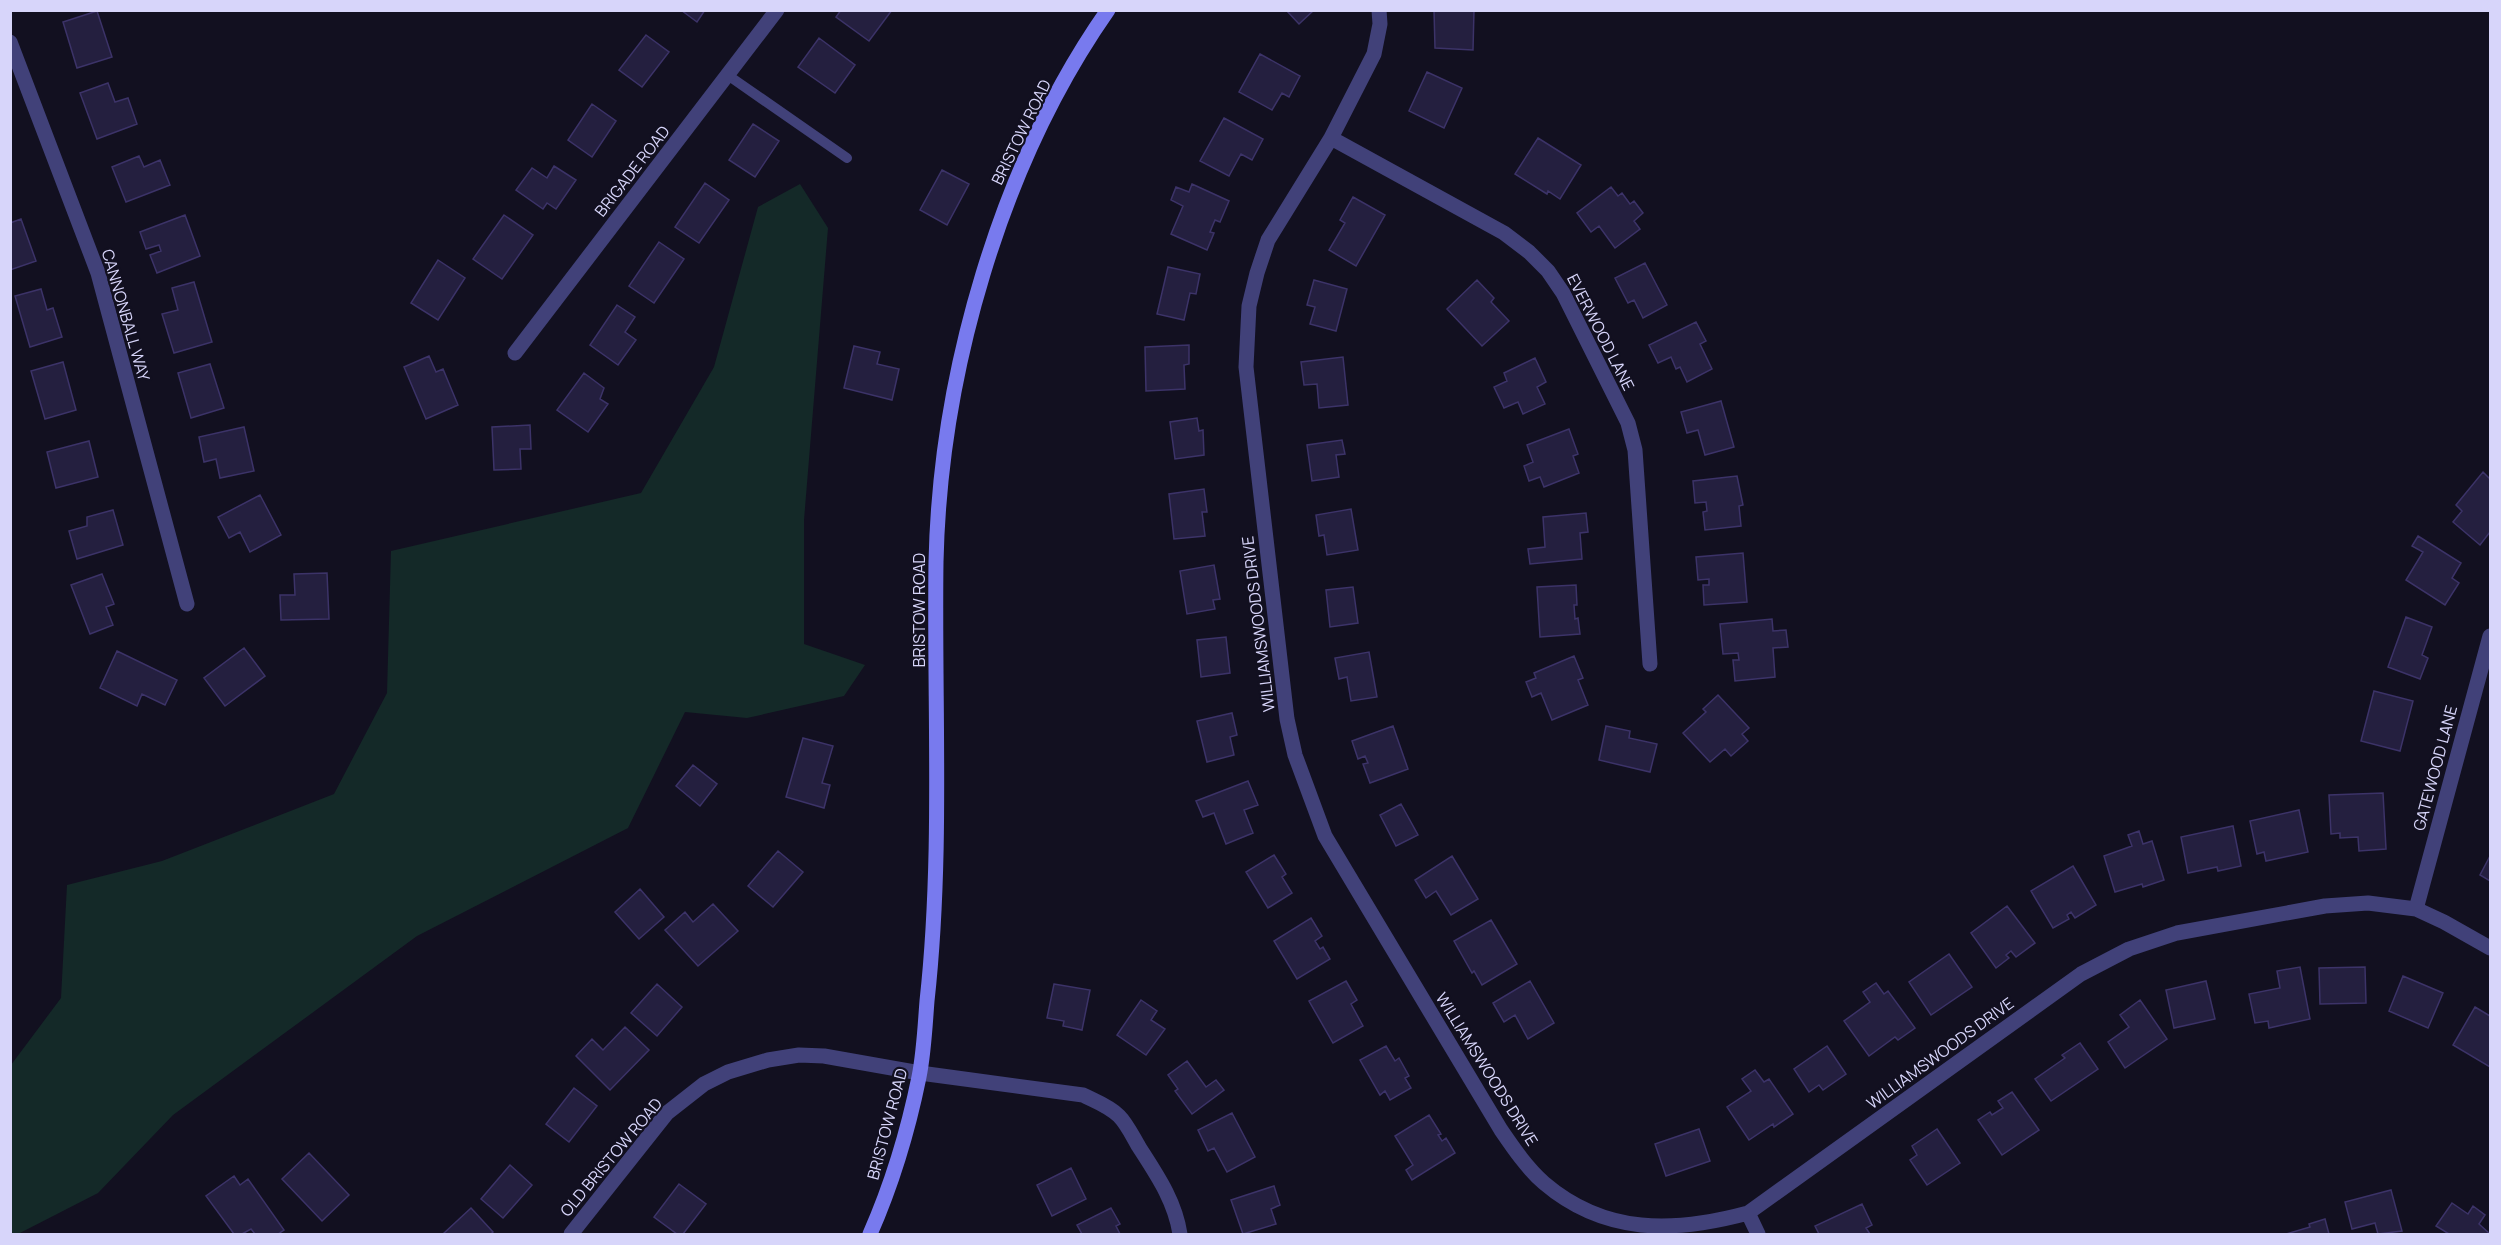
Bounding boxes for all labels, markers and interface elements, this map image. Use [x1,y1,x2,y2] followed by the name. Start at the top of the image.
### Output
[986,75,1056,188] street label: BRISTOW ROAD
[589,121,675,221] street label: BRIGADE ROAD
[97,246,155,384] street label: CANNONBALL WAY
[1562,270,1640,394] street label: EVERWOOD LANE
[1236,535,1280,713] street label: WILLIAMSWOODS DRIVE
[908,552,930,667] street label: BRISTOW ROAD
[2408,703,2462,833] street label: GATEWOOD LANE
[1431,988,1543,1150] street label: WILLIAMSWOODS DRIVE
[1862,992,2018,1114] street label: WILLIAMSWOODS DRIVE
[862,1066,913,1182] street label: BRISTOW ROAD
[555,1093,667,1221] street label: OLD BRISTOW ROAD

